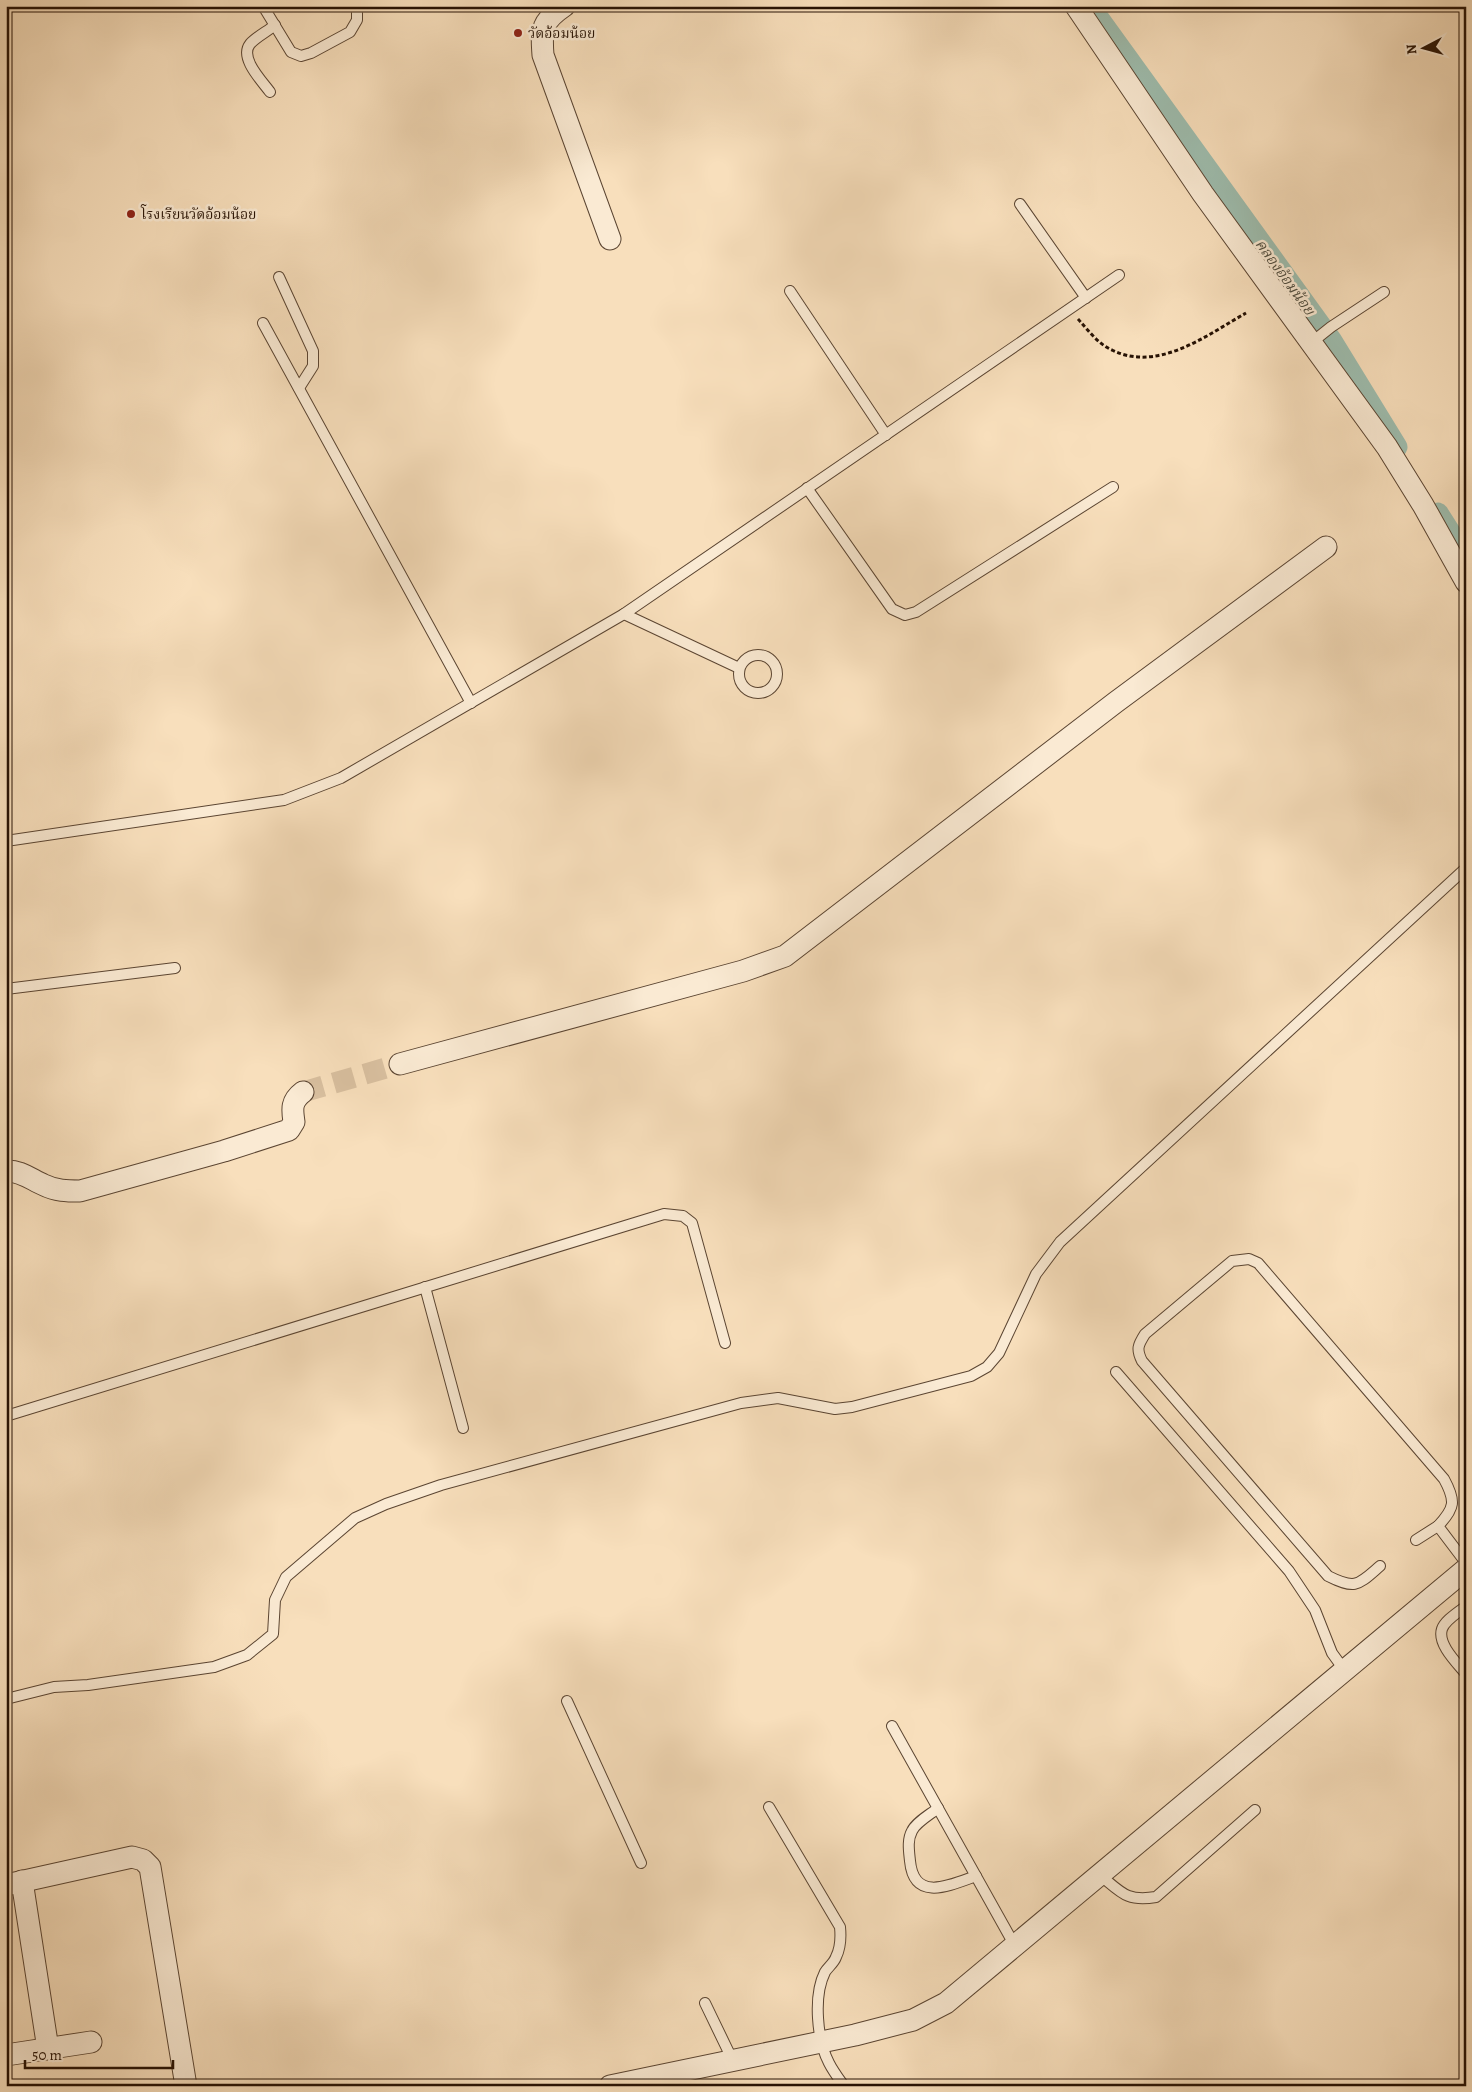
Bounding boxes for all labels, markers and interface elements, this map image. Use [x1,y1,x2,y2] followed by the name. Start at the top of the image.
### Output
[1400,22,1450,72] north arrow
[528,24,595,43] place label: วัดอ้อมน้อย
[512,27,524,39] marker: วัดอ้อมน้อย
[1402,43,1422,55] text: N
[140,204,256,224] place label: โรงเรียนวัดอ้อมน้อย
[125,208,137,220] marker: โรงเรียนวัดอ้อมน้อย
[1251,235,1320,320] water label: คลองอ้อมน้อย
[25,2037,172,2069] scale bar
[32,2045,62,2065] text: 50 m

